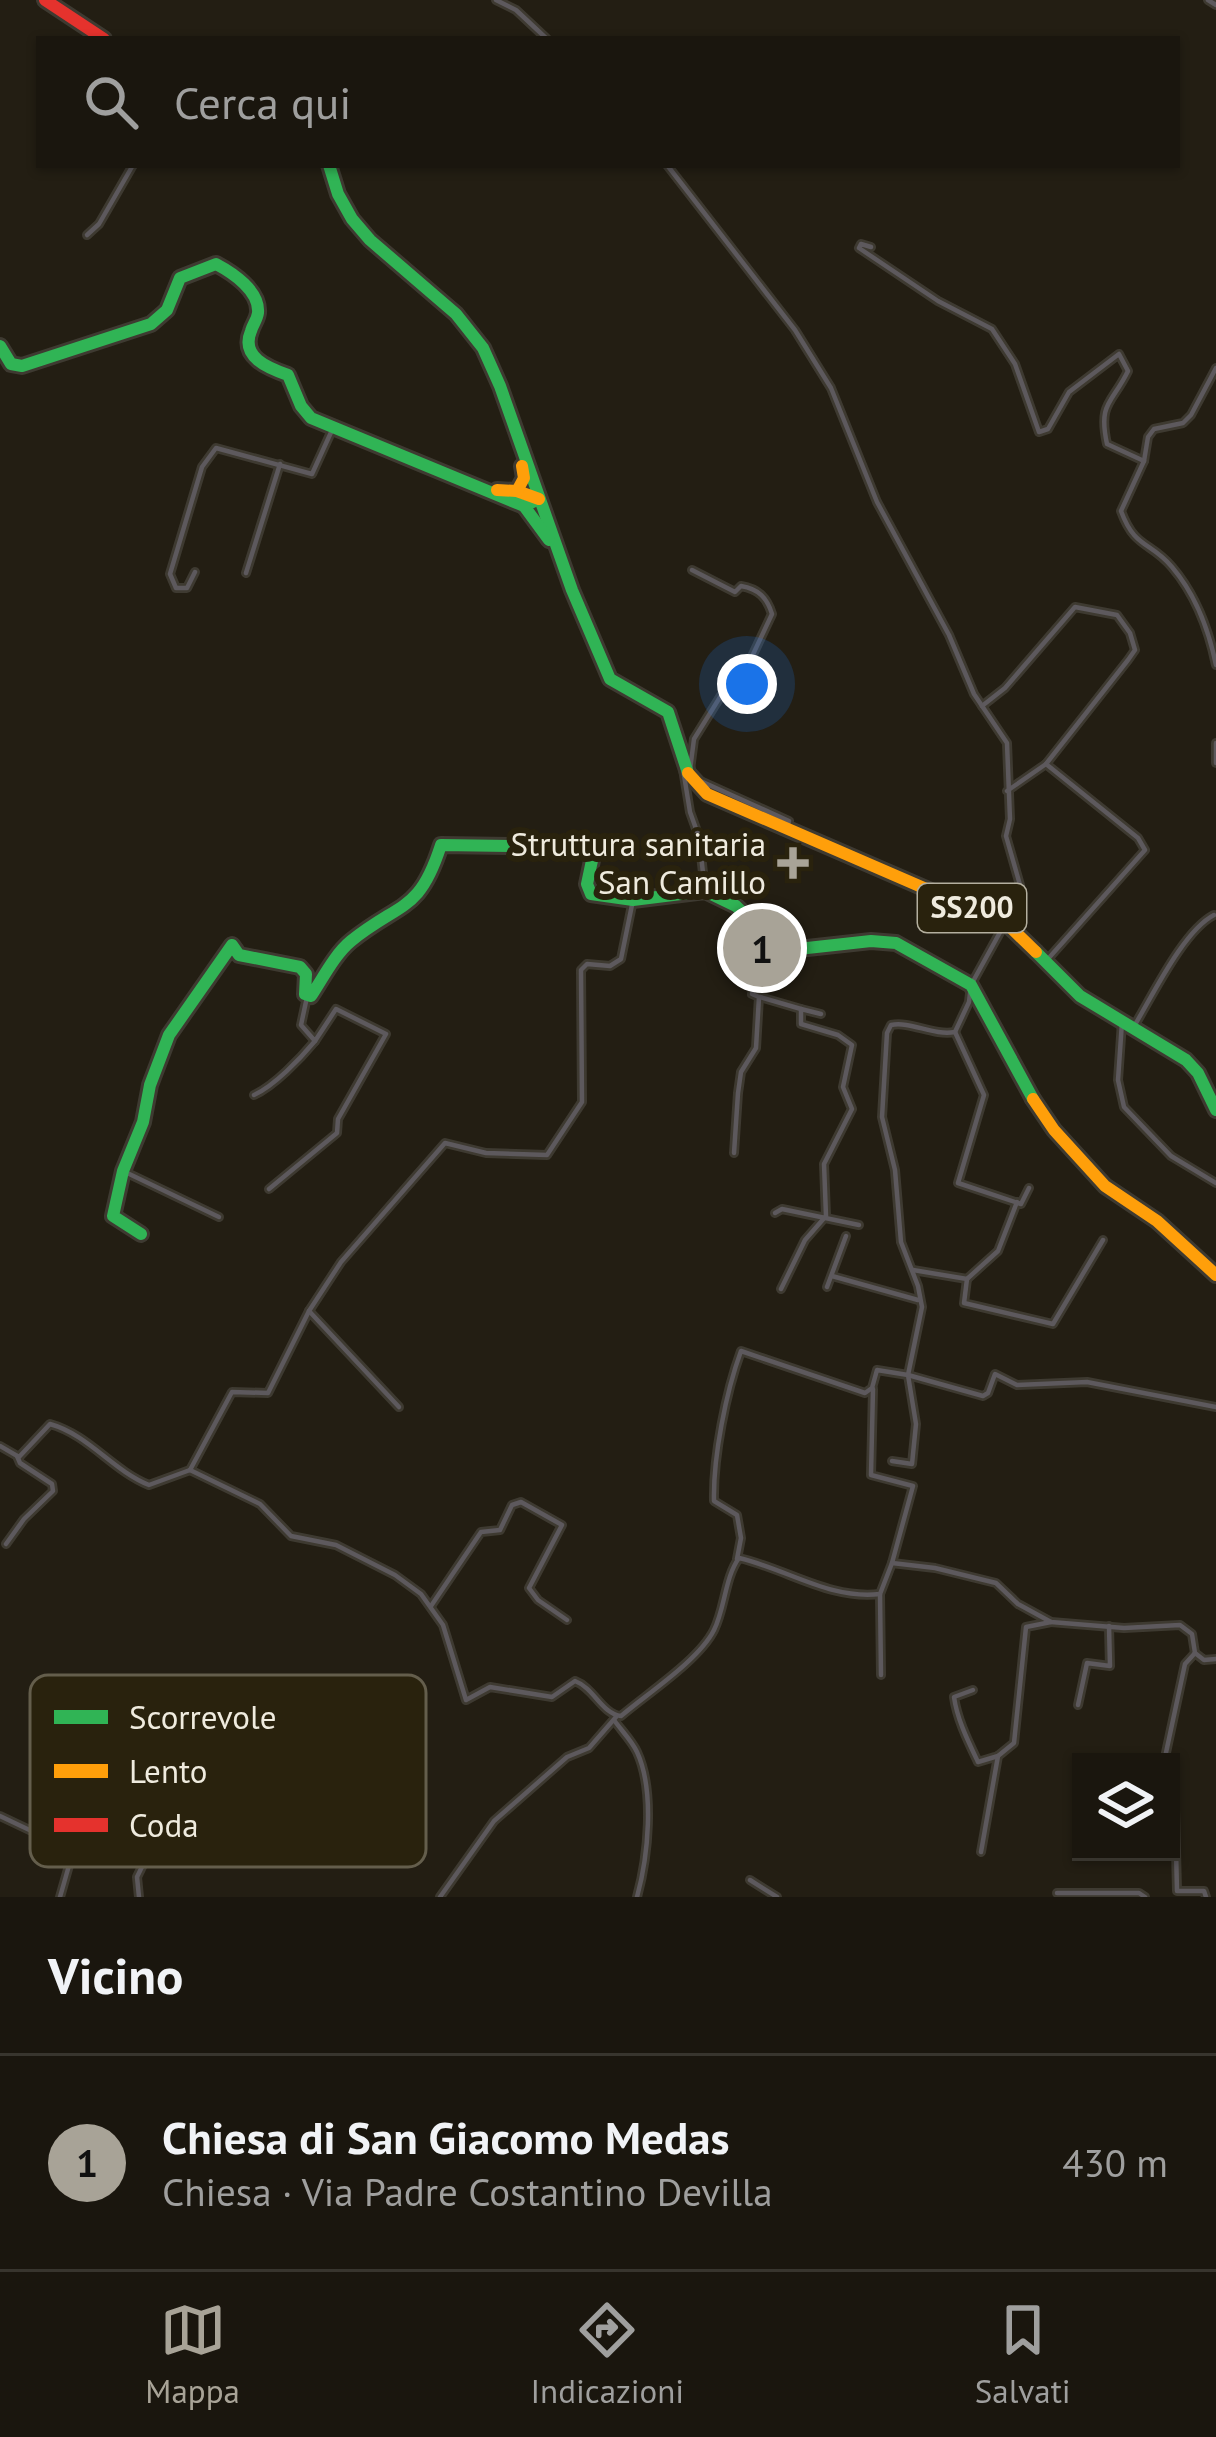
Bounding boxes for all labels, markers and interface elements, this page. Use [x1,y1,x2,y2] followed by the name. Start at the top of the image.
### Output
[36,36,1180,168] search box
[78,69,144,135] icon: search
[174,73,351,131] text: Cerca qui
[717,654,777,714] your location
[511,822,766,903] place label: Struttura sanitaria San Camillo
[777,847,809,879] marker: Struttura sanitaria San Camillo
[918,884,1026,932] road number: SS200
[723,903,801,993] pin: 1
[30,1675,426,1867] legend
[129,1695,276,1738] text: Scorrevole
[129,1749,207,1792] text: Lento
[1072,1753,1180,1861] map controls
[1072,1753,1180,1861] button: layers
[129,1803,199,1846] text: Coda
[48,1942,183,2008] text: Vicino
[162,2108,730,2166] text: Chiesa di San Giacomo Medas
[76,2137,98,2188] text: 1
[1062,2137,1168,2188] text: 430 m
[162,2166,773,2217] text: Chiesa · Via Padre Costantino Devilla
[145,2297,240,2412] tab: Mappa
[531,2297,684,2412] tab: Indicazioni
[975,2297,1071,2412] tab: Salvati

